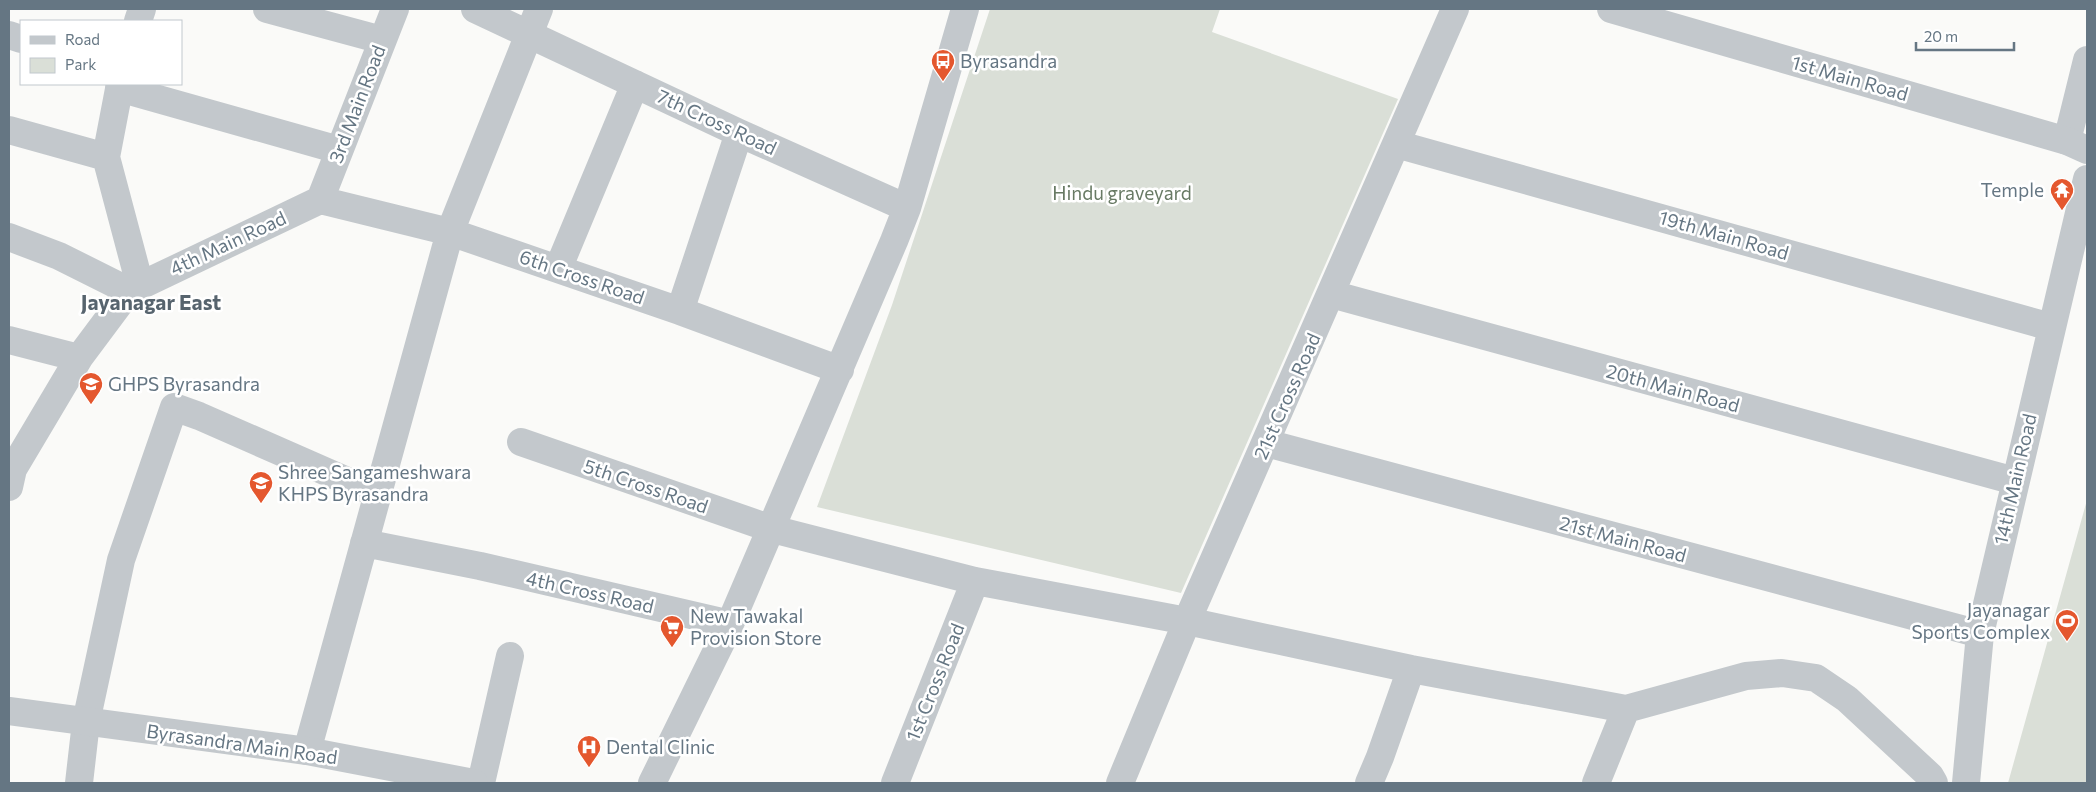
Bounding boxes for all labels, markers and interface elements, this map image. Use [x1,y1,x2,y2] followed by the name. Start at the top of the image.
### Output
[20,20,182,85] legend
[1916,20,2014,52] scale bar
[1924,27,1958,45] text: 20 m
[65,30,100,48] text: Road
[323,42,390,166] street label: 3rd Main Road
[930,48,956,82] bus stop icon: Byrasandra
[960,49,1057,72] place label: Byrasandra
[1789,50,1911,105] street label: 1st Main Road
[65,55,96,73] text: Park
[654,84,781,159] street label: 7th Cross Road
[2049,177,2075,211] temple icon: Temple
[1981,178,2044,201] place label: Temple
[1052,181,1192,204] park label: Hindu graveyard
[1657,205,1792,264] street label: 19th Main Road
[166,206,289,279] street label: 4th Main Road
[517,244,648,309] street label: 6th Cross Road
[81,289,221,314] district label: Jayanagar East
[1249,329,1325,462] street label: 21st Cross Road
[1604,359,1742,416] street label: 20th Main Road
[78,371,104,405] school or university icon: GHPS Byrasandra
[108,372,260,395] place label: GHPS Byrasandra
[1988,411,2041,547] street label: 14th Main Road
[581,453,711,518] street label: 5th Cross Road
[278,460,471,505] place label: Shree Sangameshwara KHPS Byrasandra
[248,470,274,504] school or university icon: Shree Sangameshwara KHPS Byrasandra
[1557,511,1689,567] street label: 21st Main Road
[524,566,656,617] street label: 4th Cross Road
[1911,598,2050,643] place label: Jayanagar Sports Complex
[690,604,821,649] place label: New Tawakal Provision Store
[2054,608,2080,642] sports icon: Jayanagar Sports Complex
[659,614,685,648] supermarket icon: New Tawakal Provision Store
[900,620,969,744] street label: 1st Cross Road
[145,719,339,768] street label: Byrasandra Main Road
[576,734,602,768] hospital icon: Dental Clinic
[606,735,715,758] place label: Dental Clinic

